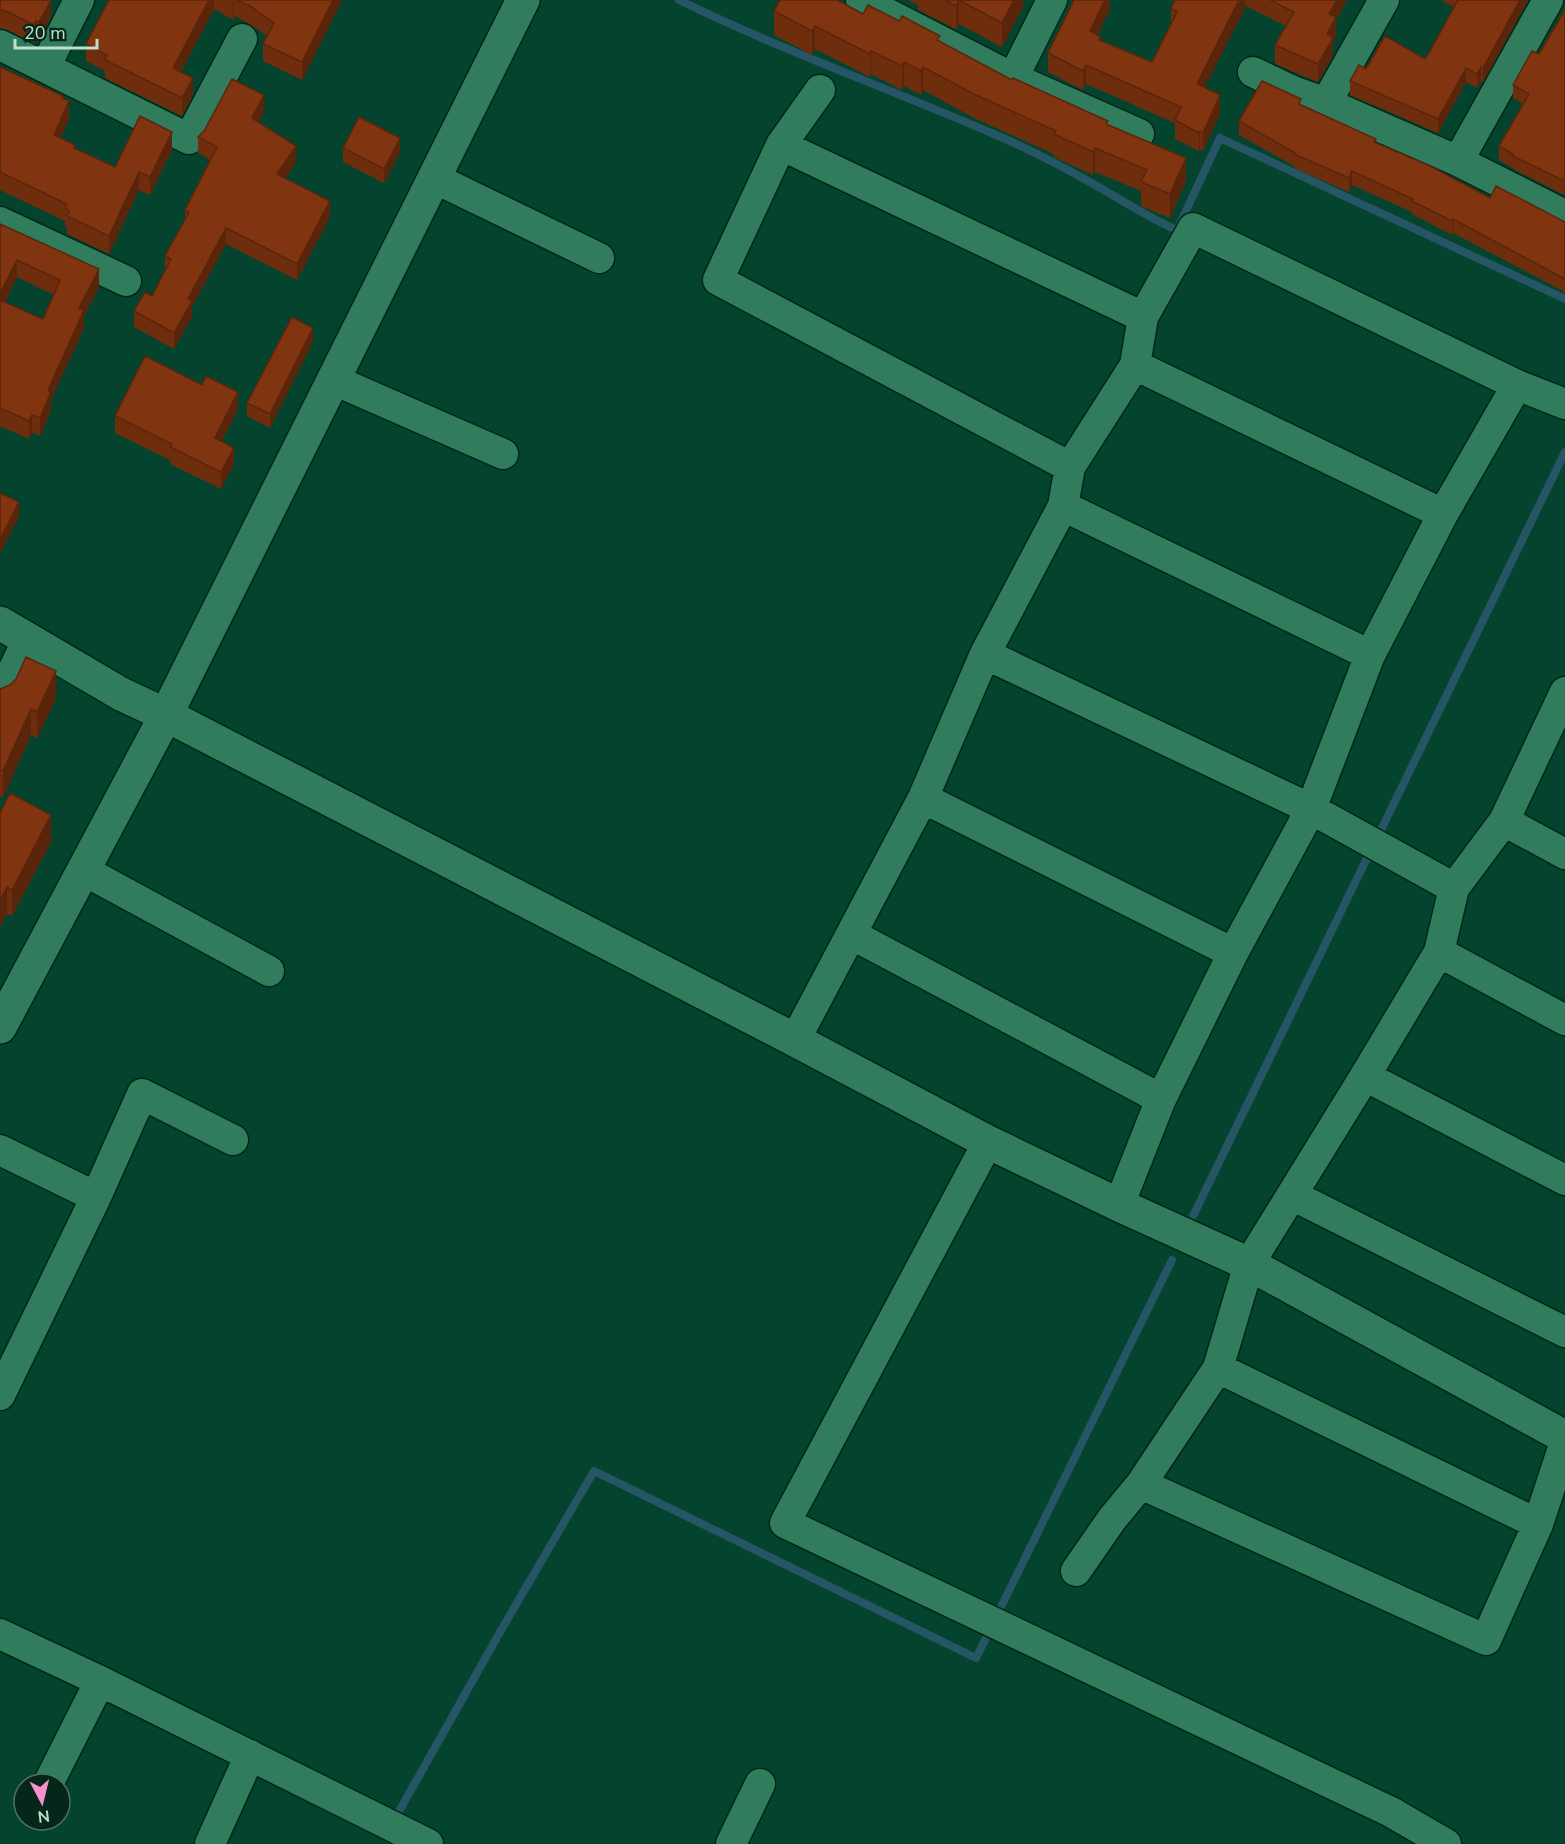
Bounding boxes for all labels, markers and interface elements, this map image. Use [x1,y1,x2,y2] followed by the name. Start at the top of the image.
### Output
[15,12,98,50] scale bar
[24,21,66,45] text: 20 m
[12,1772,72,1832] north arrow
[36,1804,51,1828] text: N

